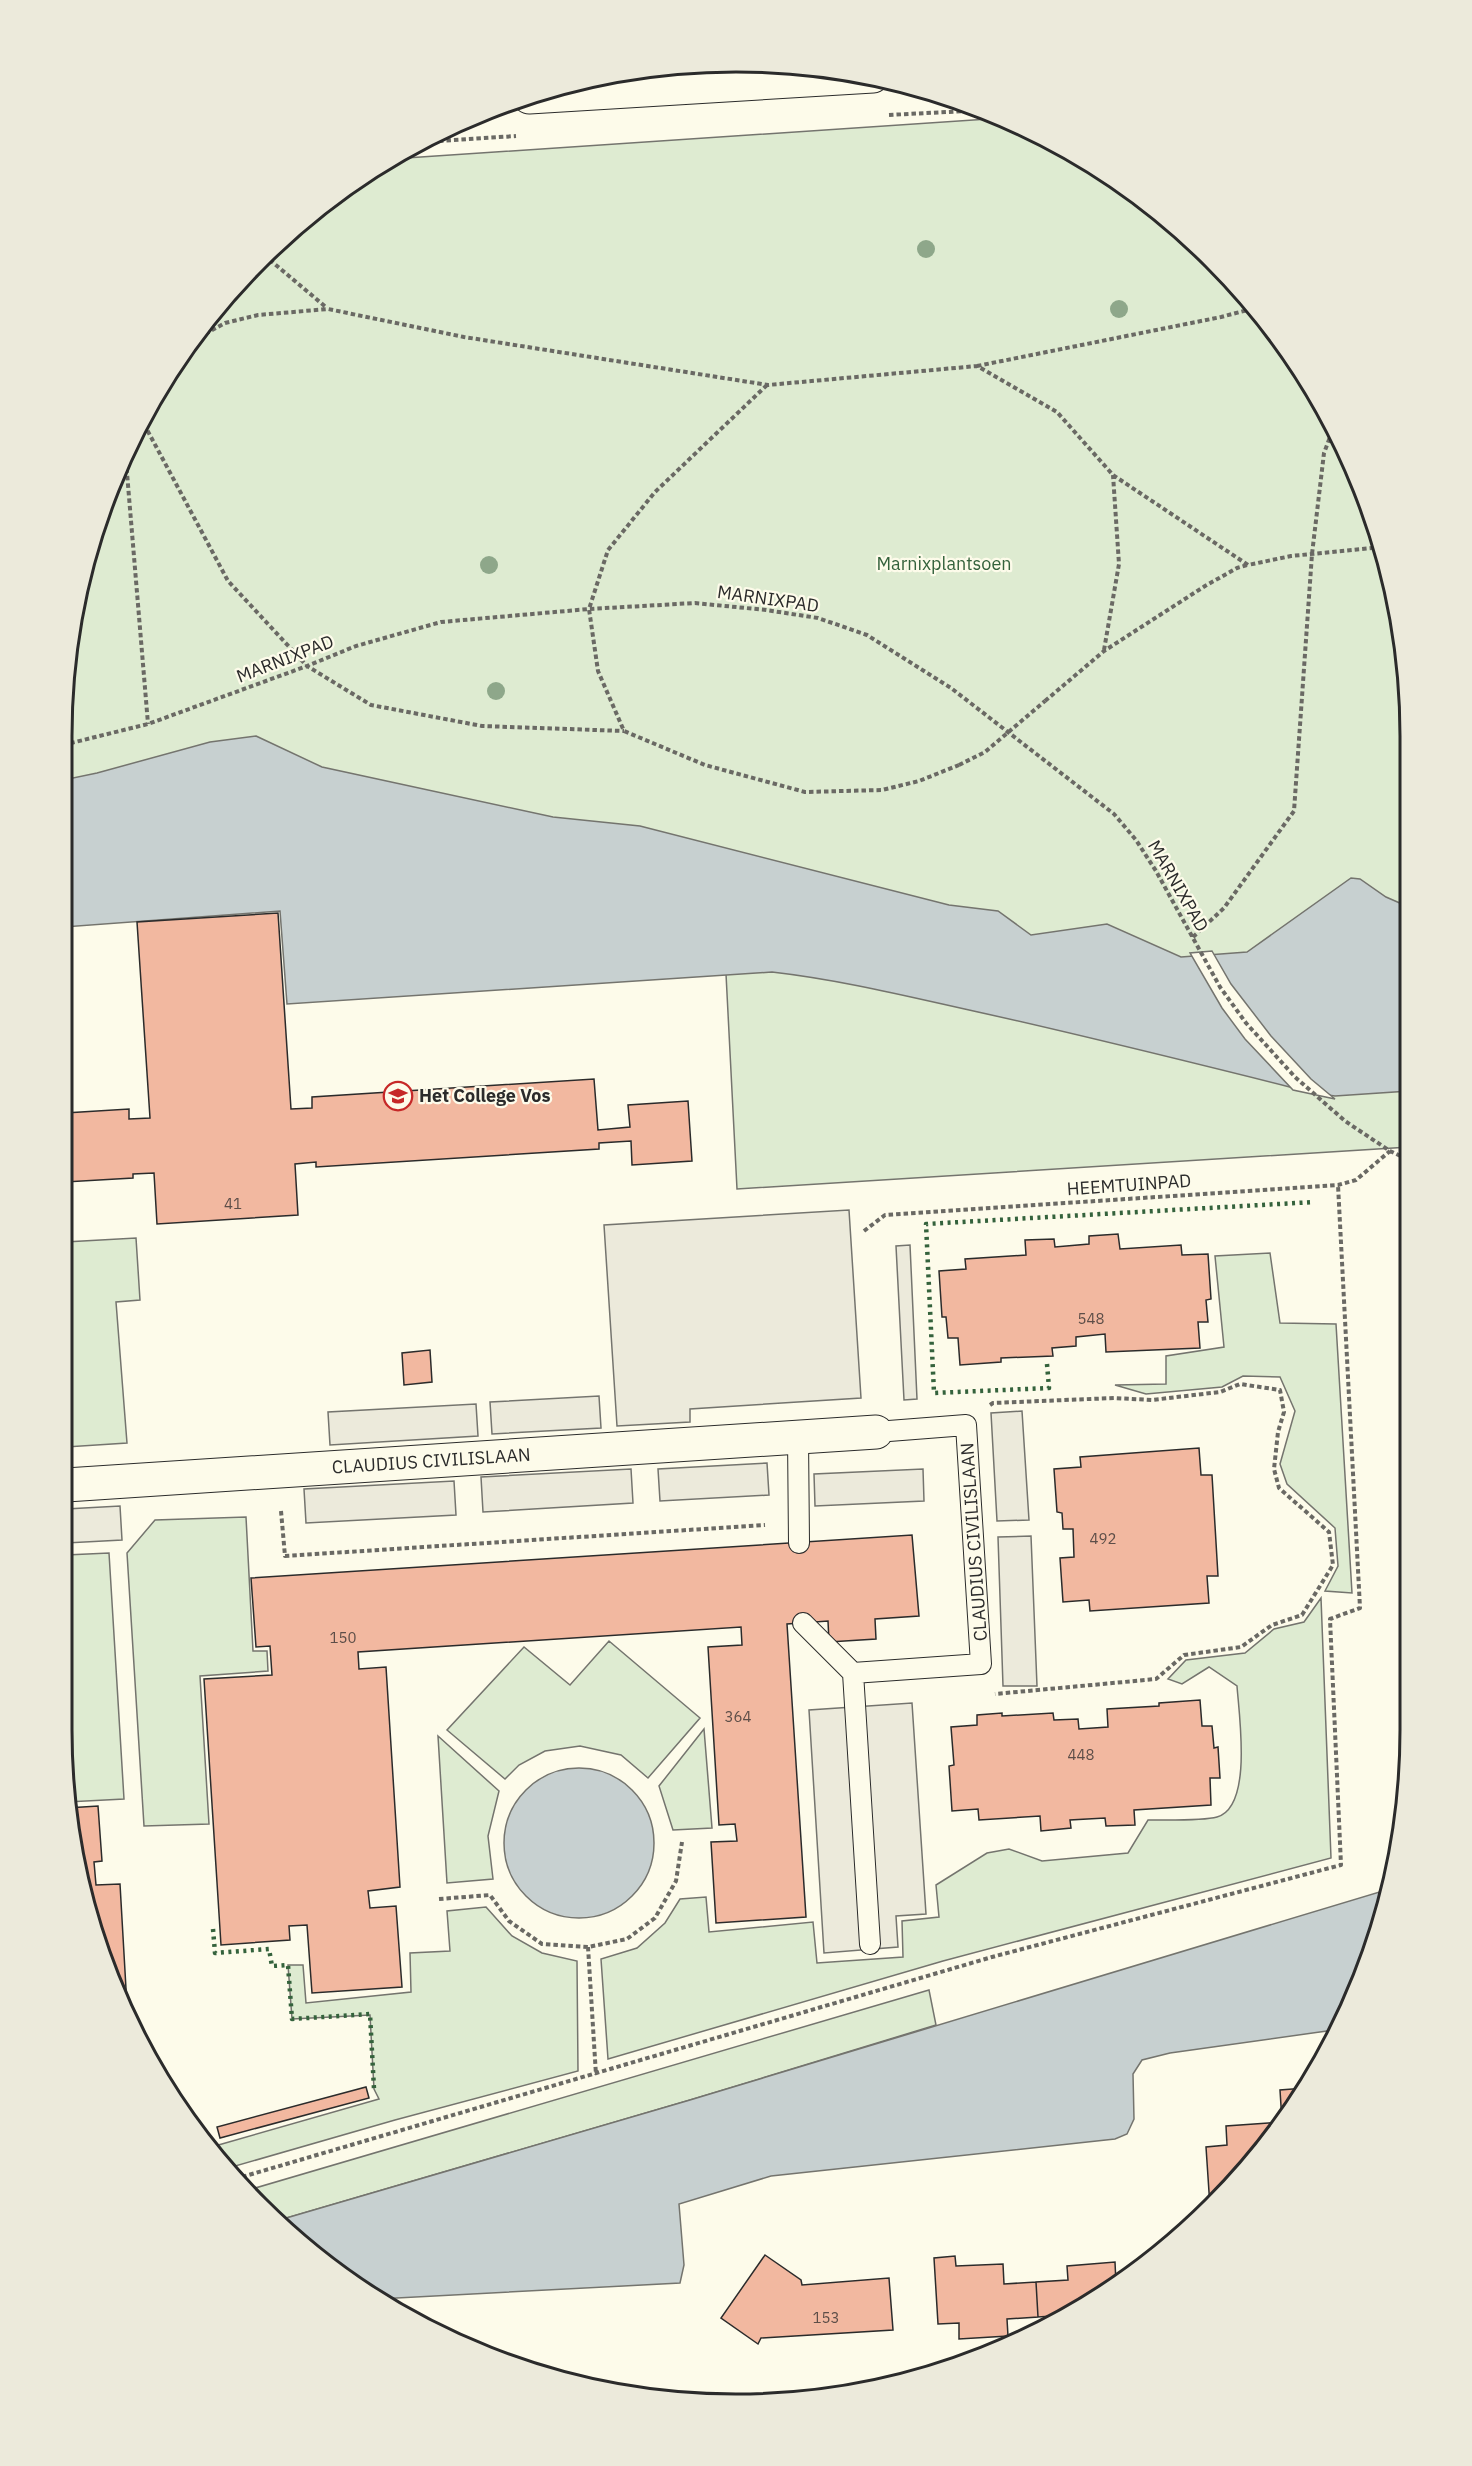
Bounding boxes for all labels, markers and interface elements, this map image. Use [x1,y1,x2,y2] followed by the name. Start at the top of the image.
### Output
[876,552,1012,575] park label: Marnixplantsoen
[716,580,820,617] street label: MARNIXPAD
[233,629,337,688] street label: MARNIXPAD
[1143,836,1214,936] street label: MARNIXPAD
[382,1080,414,1112] school or university icon: Het College Vos
[419,1084,551,1107] place label: Het College Vos
[1066,1169,1192,1200] street label: HEEMTUINPAD
[224,1194,242,1213] house number: 41
[1077,1309,1105,1328] house number: 548
[955,1442,992,1642] street label: CLAUDIUS CIVILISLAAN
[331,1443,531,1479] street label: CLAUDIUS CIVILISLAAN
[1089,1529,1117,1548] house number: 492
[329,1628,357,1647] house number: 150
[724,1707,752,1726] house number: 364
[1067,1745,1095,1764] house number: 448
[812,2308,840,2327] house number: 153

